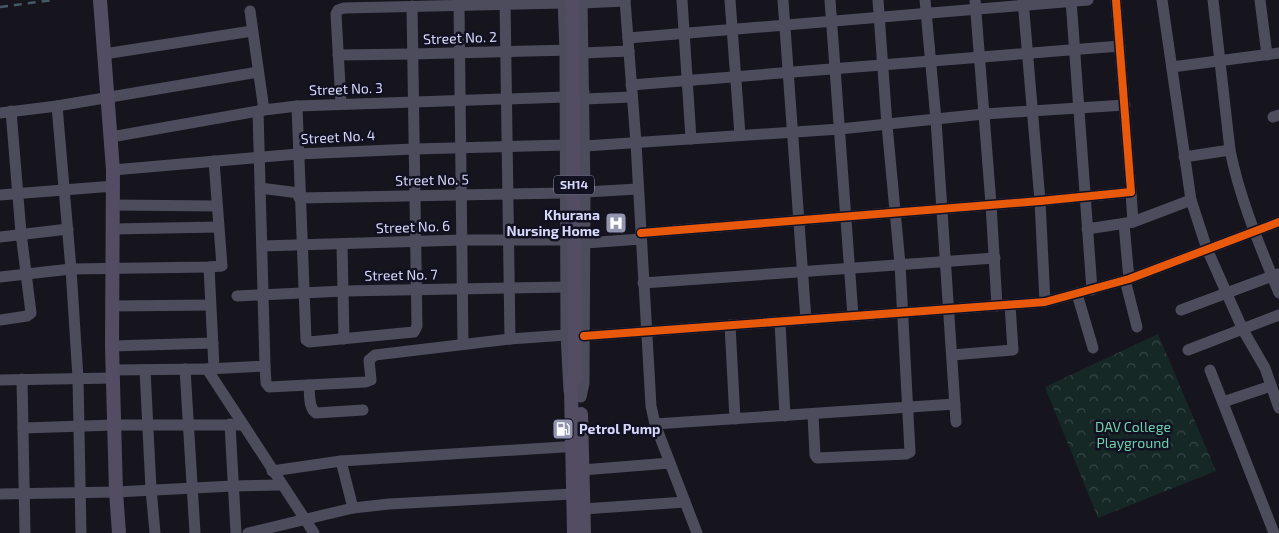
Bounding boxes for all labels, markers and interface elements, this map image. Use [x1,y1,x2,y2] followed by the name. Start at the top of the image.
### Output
[423,28,497,47] street label: Street No. 2
[309,79,383,98] street label: Street No. 3
[300,126,376,147] street label: Street No. 4
[395,170,469,189] street label: Street No. 5
[554,176,594,194] road number: SH14
[507,206,600,239] place label: Khurana Nursing Home
[604,211,628,235] hospital icon: Khurana Nursing Home
[376,217,450,236] street label: Street No. 6
[364,265,438,284] street label: Street No. 7
[551,417,575,441] fuel station icon: Petrol Pump
[1095,418,1171,451] park label: DAV College Playground
[579,420,660,437] place label: Petrol Pump

